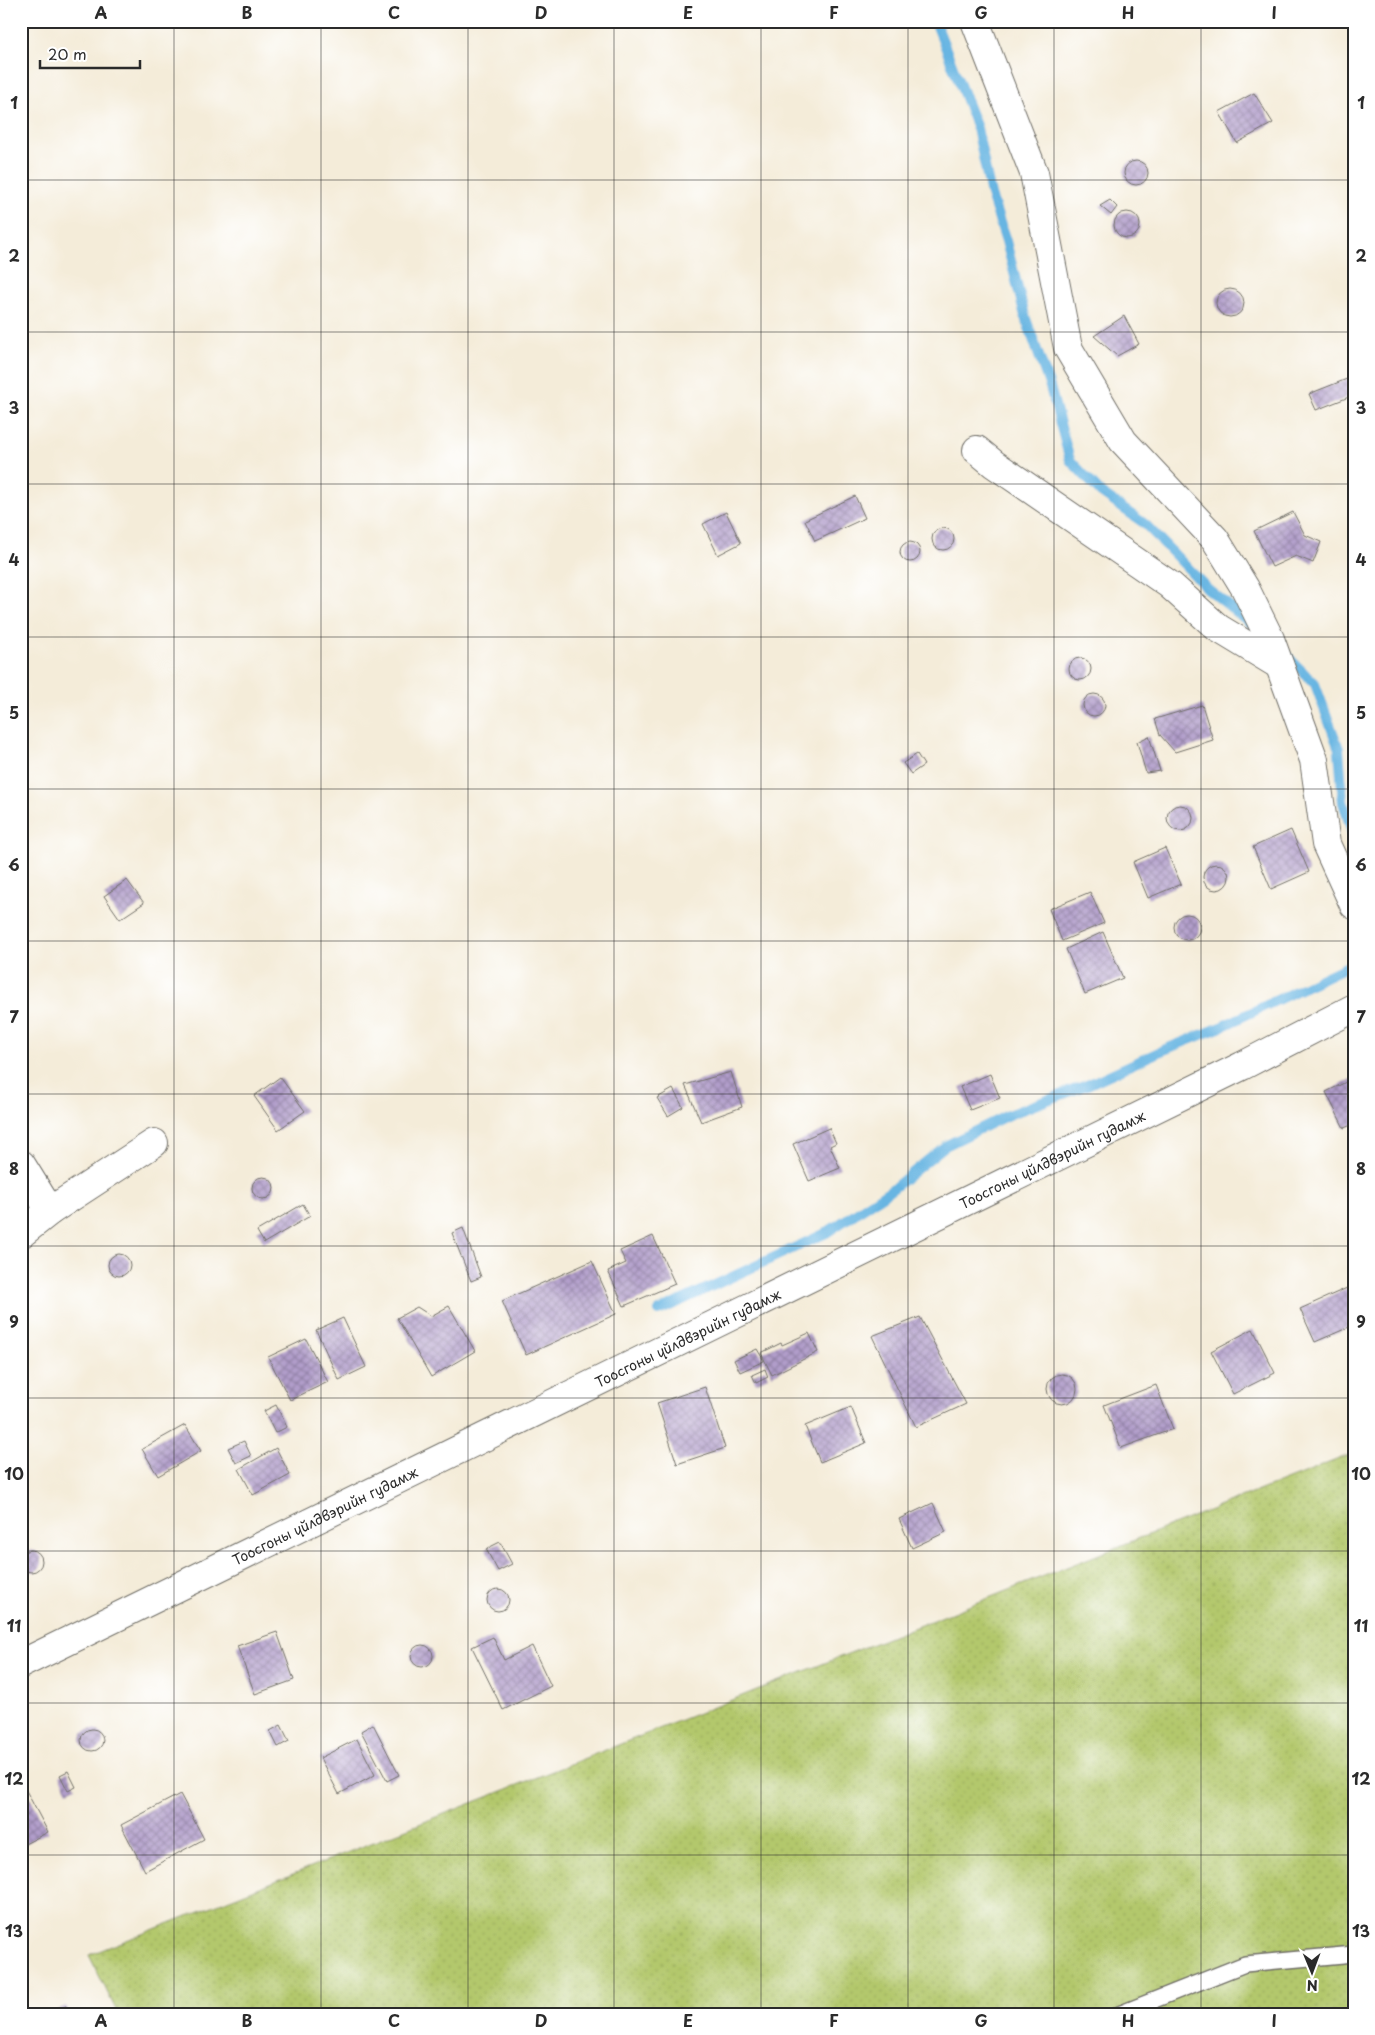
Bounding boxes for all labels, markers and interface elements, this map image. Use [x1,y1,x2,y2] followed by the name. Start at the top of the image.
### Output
[95,0,108,24] text: A
[242,0,253,24] text: B
[388,0,400,24] text: C
[535,0,547,24] text: D
[683,0,693,24] text: E
[829,0,839,24] text: F
[974,0,988,24] text: G
[1122,0,1134,24] text: H
[1271,0,1277,24] text: I
[40,38,140,70] scale bar
[48,42,87,65] text: 20 m
[10,90,18,114] text: 1
[1357,90,1365,114] text: 1
[8,243,20,267] text: 2
[1355,243,1367,267] text: 2
[9,395,19,419] text: 3
[1356,395,1366,419] text: 3
[9,547,20,571] text: 4
[1356,547,1367,571] text: 4
[9,700,19,724] text: 5
[1356,700,1366,724] text: 5
[8,852,20,876] text: 6
[1355,852,1367,876] text: 6
[9,1004,19,1028] text: 7
[1356,1004,1366,1028] text: 7
[956,1104,1149,1213] street label: Тоосгоны үйлдвэрийн гудамж
[9,1156,19,1180] text: 8
[1356,1156,1366,1180] text: 8
[591,1283,785,1392] street label: Тоосгоны үйлдвэрийн гудамж
[9,1309,19,1333] text: 9
[1356,1309,1366,1333] text: 9
[4,1461,24,1485] text: 10
[228,1461,422,1570] street label: Тоосгоны үйлдвэрийн гудамж
[1351,1461,1371,1485] text: 10
[7,1613,21,1637] text: 11
[1354,1613,1368,1637] text: 11
[5,1766,23,1790] text: 12
[1352,1766,1370,1790] text: 12
[5,1918,23,1942] text: 13
[1352,1918,1370,1942] text: 13
[1288,1948,1338,1998] north arrow
[1307,1975,1318,1996] text: N
[95,2008,108,2032] text: A
[242,2008,253,2032] text: B
[388,2008,400,2032] text: C
[535,2008,547,2032] text: D
[683,2008,693,2032] text: E
[829,2008,839,2032] text: F
[974,2008,988,2032] text: G
[1122,2008,1134,2032] text: H
[1271,2008,1277,2032] text: I

